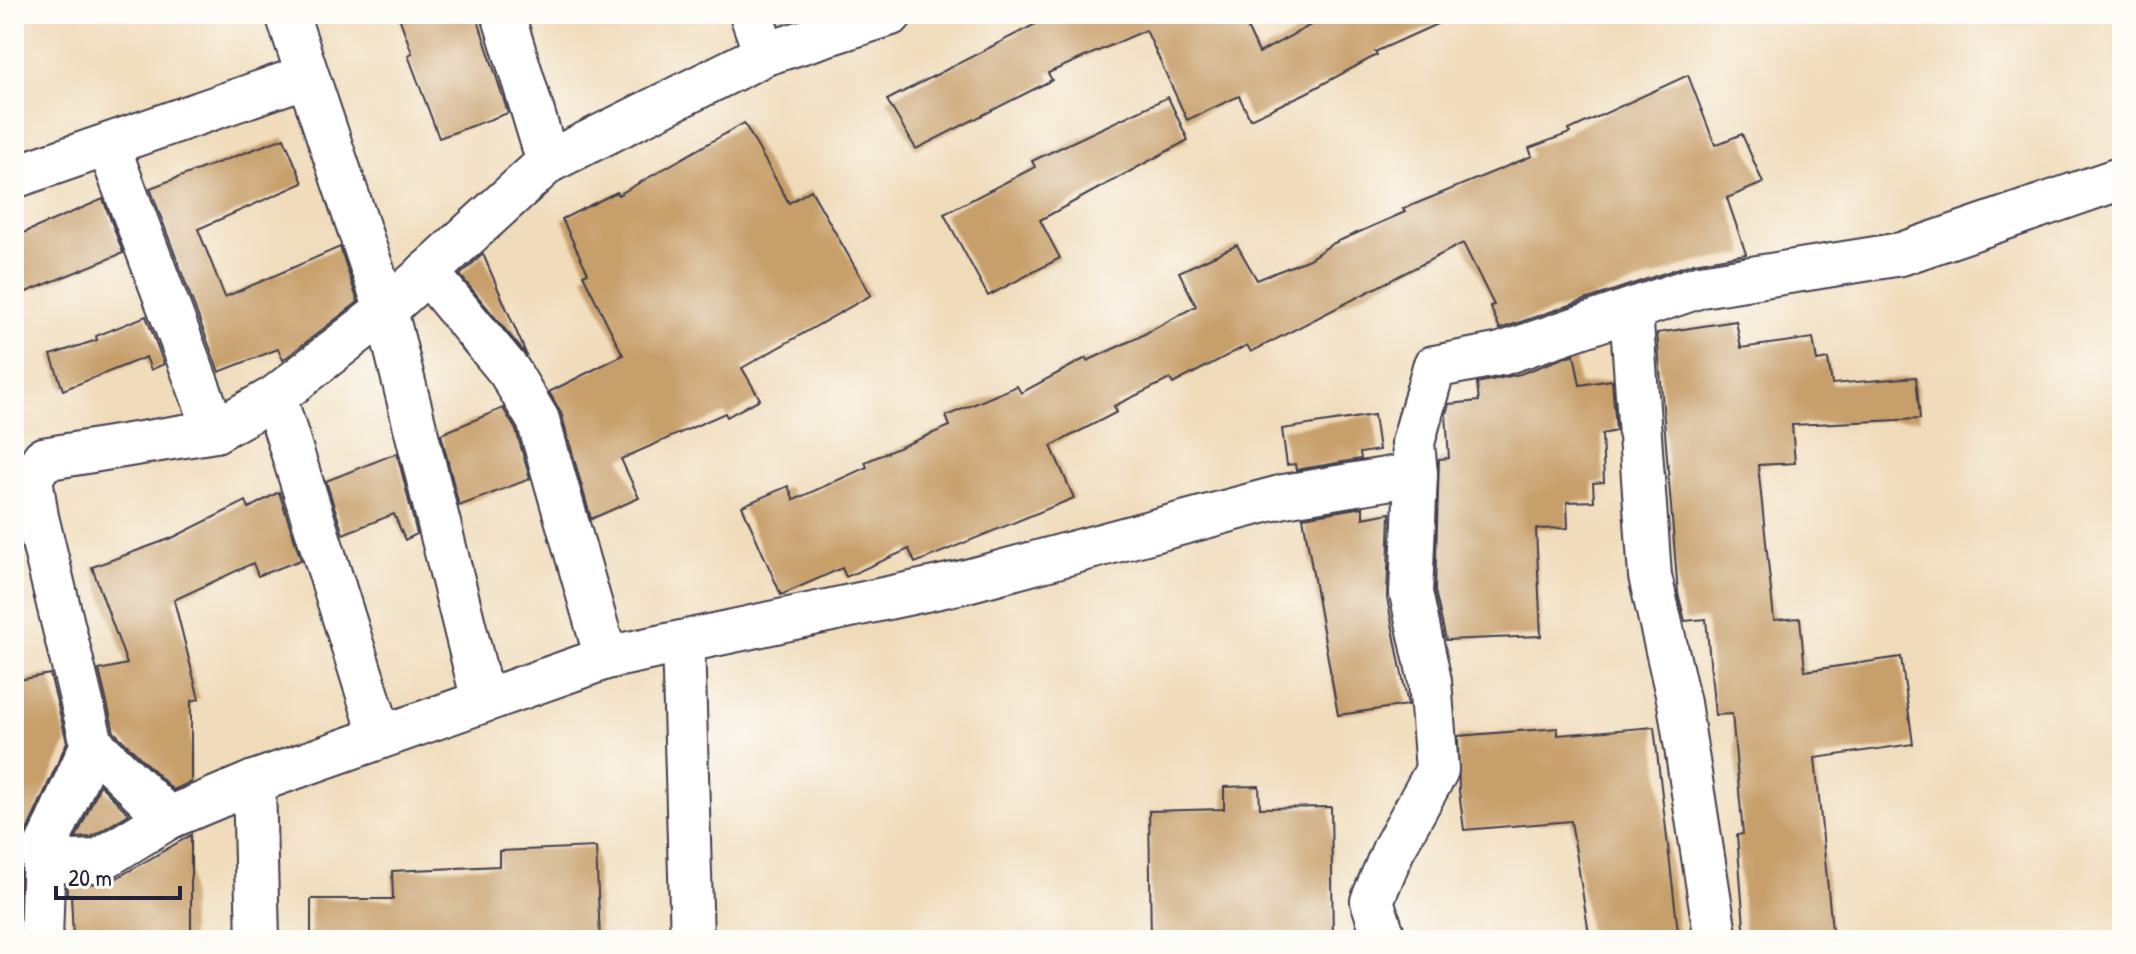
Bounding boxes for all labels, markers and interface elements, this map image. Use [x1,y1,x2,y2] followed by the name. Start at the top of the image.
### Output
[56,850,180,900] scale bar
[68,861,112,893] text: 20 m

